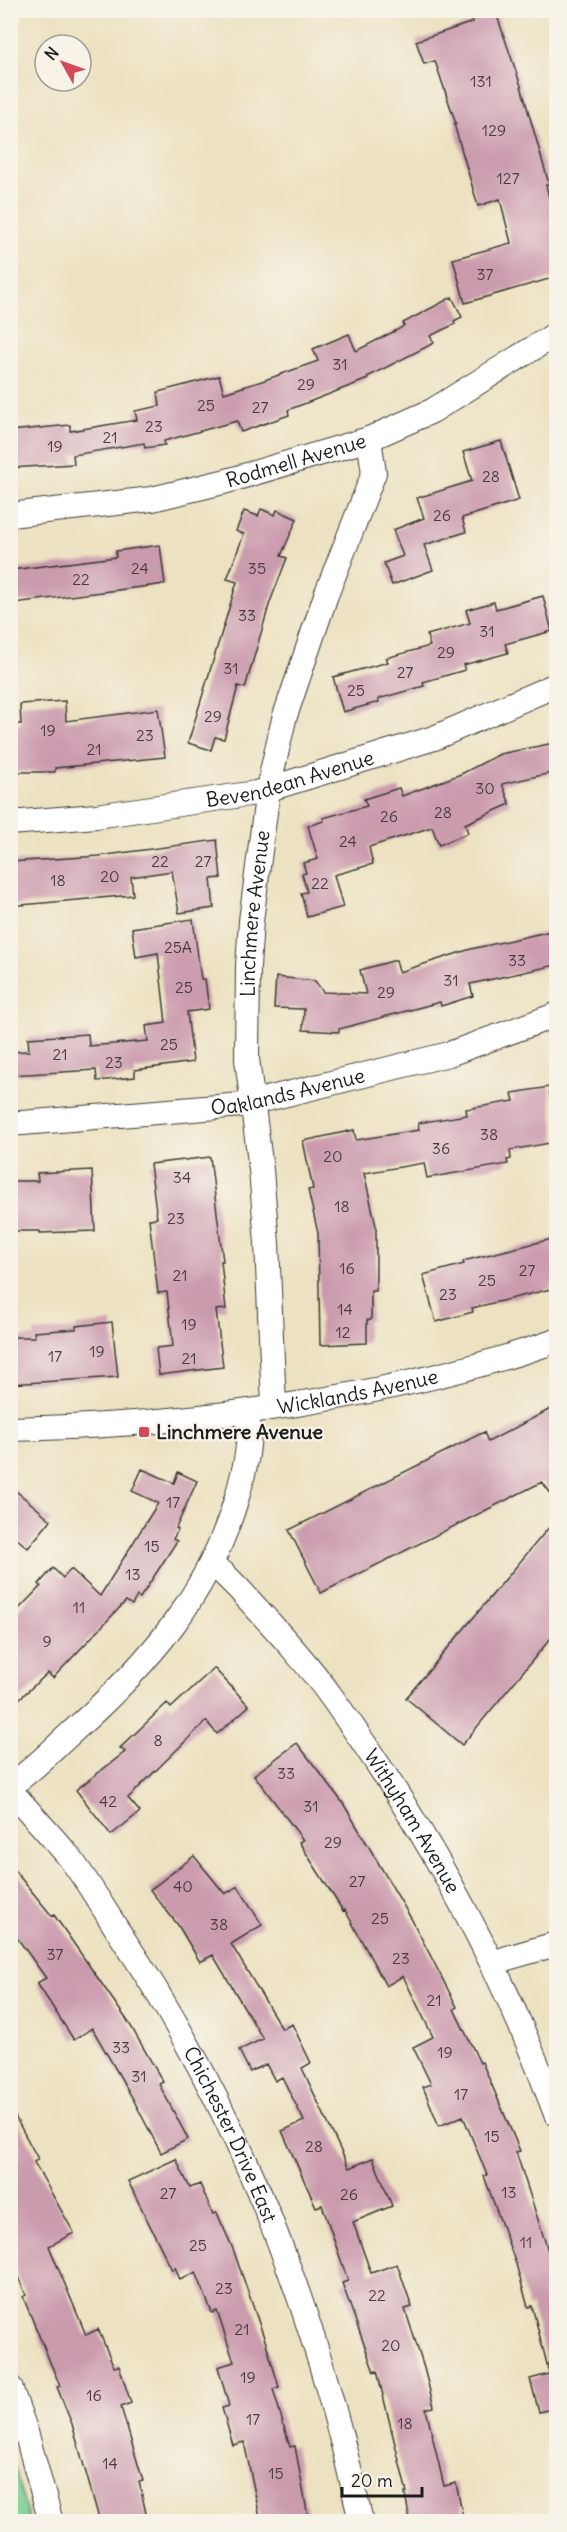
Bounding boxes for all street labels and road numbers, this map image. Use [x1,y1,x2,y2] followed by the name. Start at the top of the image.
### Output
[223,428,369,493] street label: Rodmell Avenue
[204,744,377,812] street label: Bevendean Avenue
[235,829,275,997] street label: Linchmere Avenue
[210,1062,367,1120] street label: Oaklands Avenue
[275,1363,440,1419] street label: Wicklands Avenue
[359,1744,466,1897] street label: Withyham Avenue
[179,2042,283,2226] street label: Chichester Drive East

